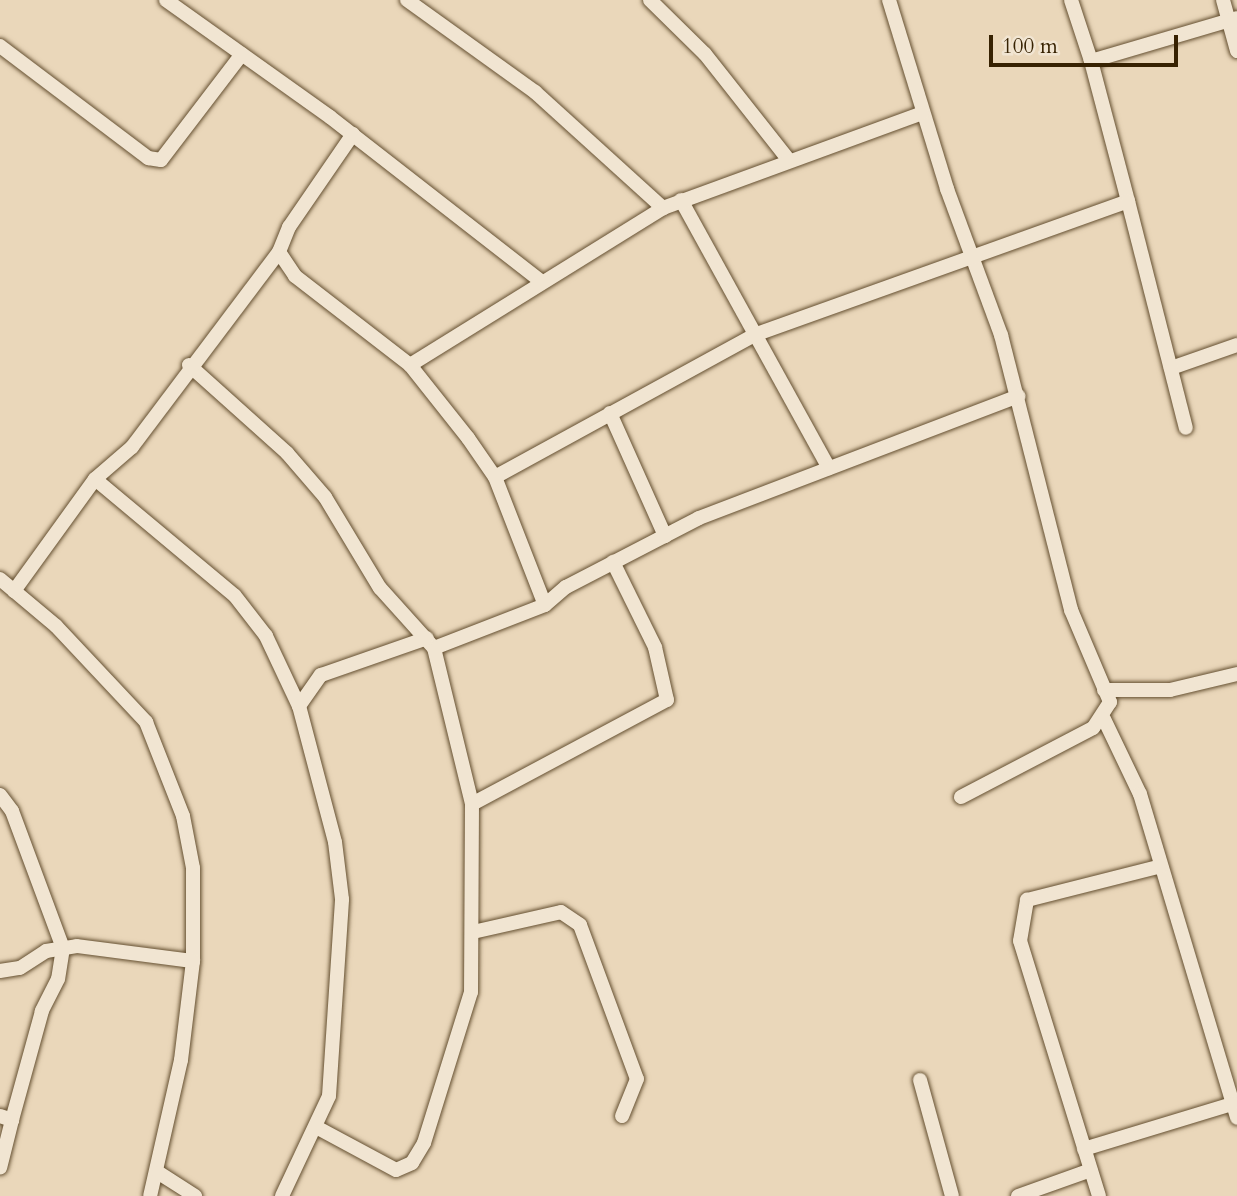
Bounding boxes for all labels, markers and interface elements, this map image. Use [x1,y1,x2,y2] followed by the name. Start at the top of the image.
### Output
[992,21,1181,65] scale bar
[1002,32,1058,61] text: 100 m

